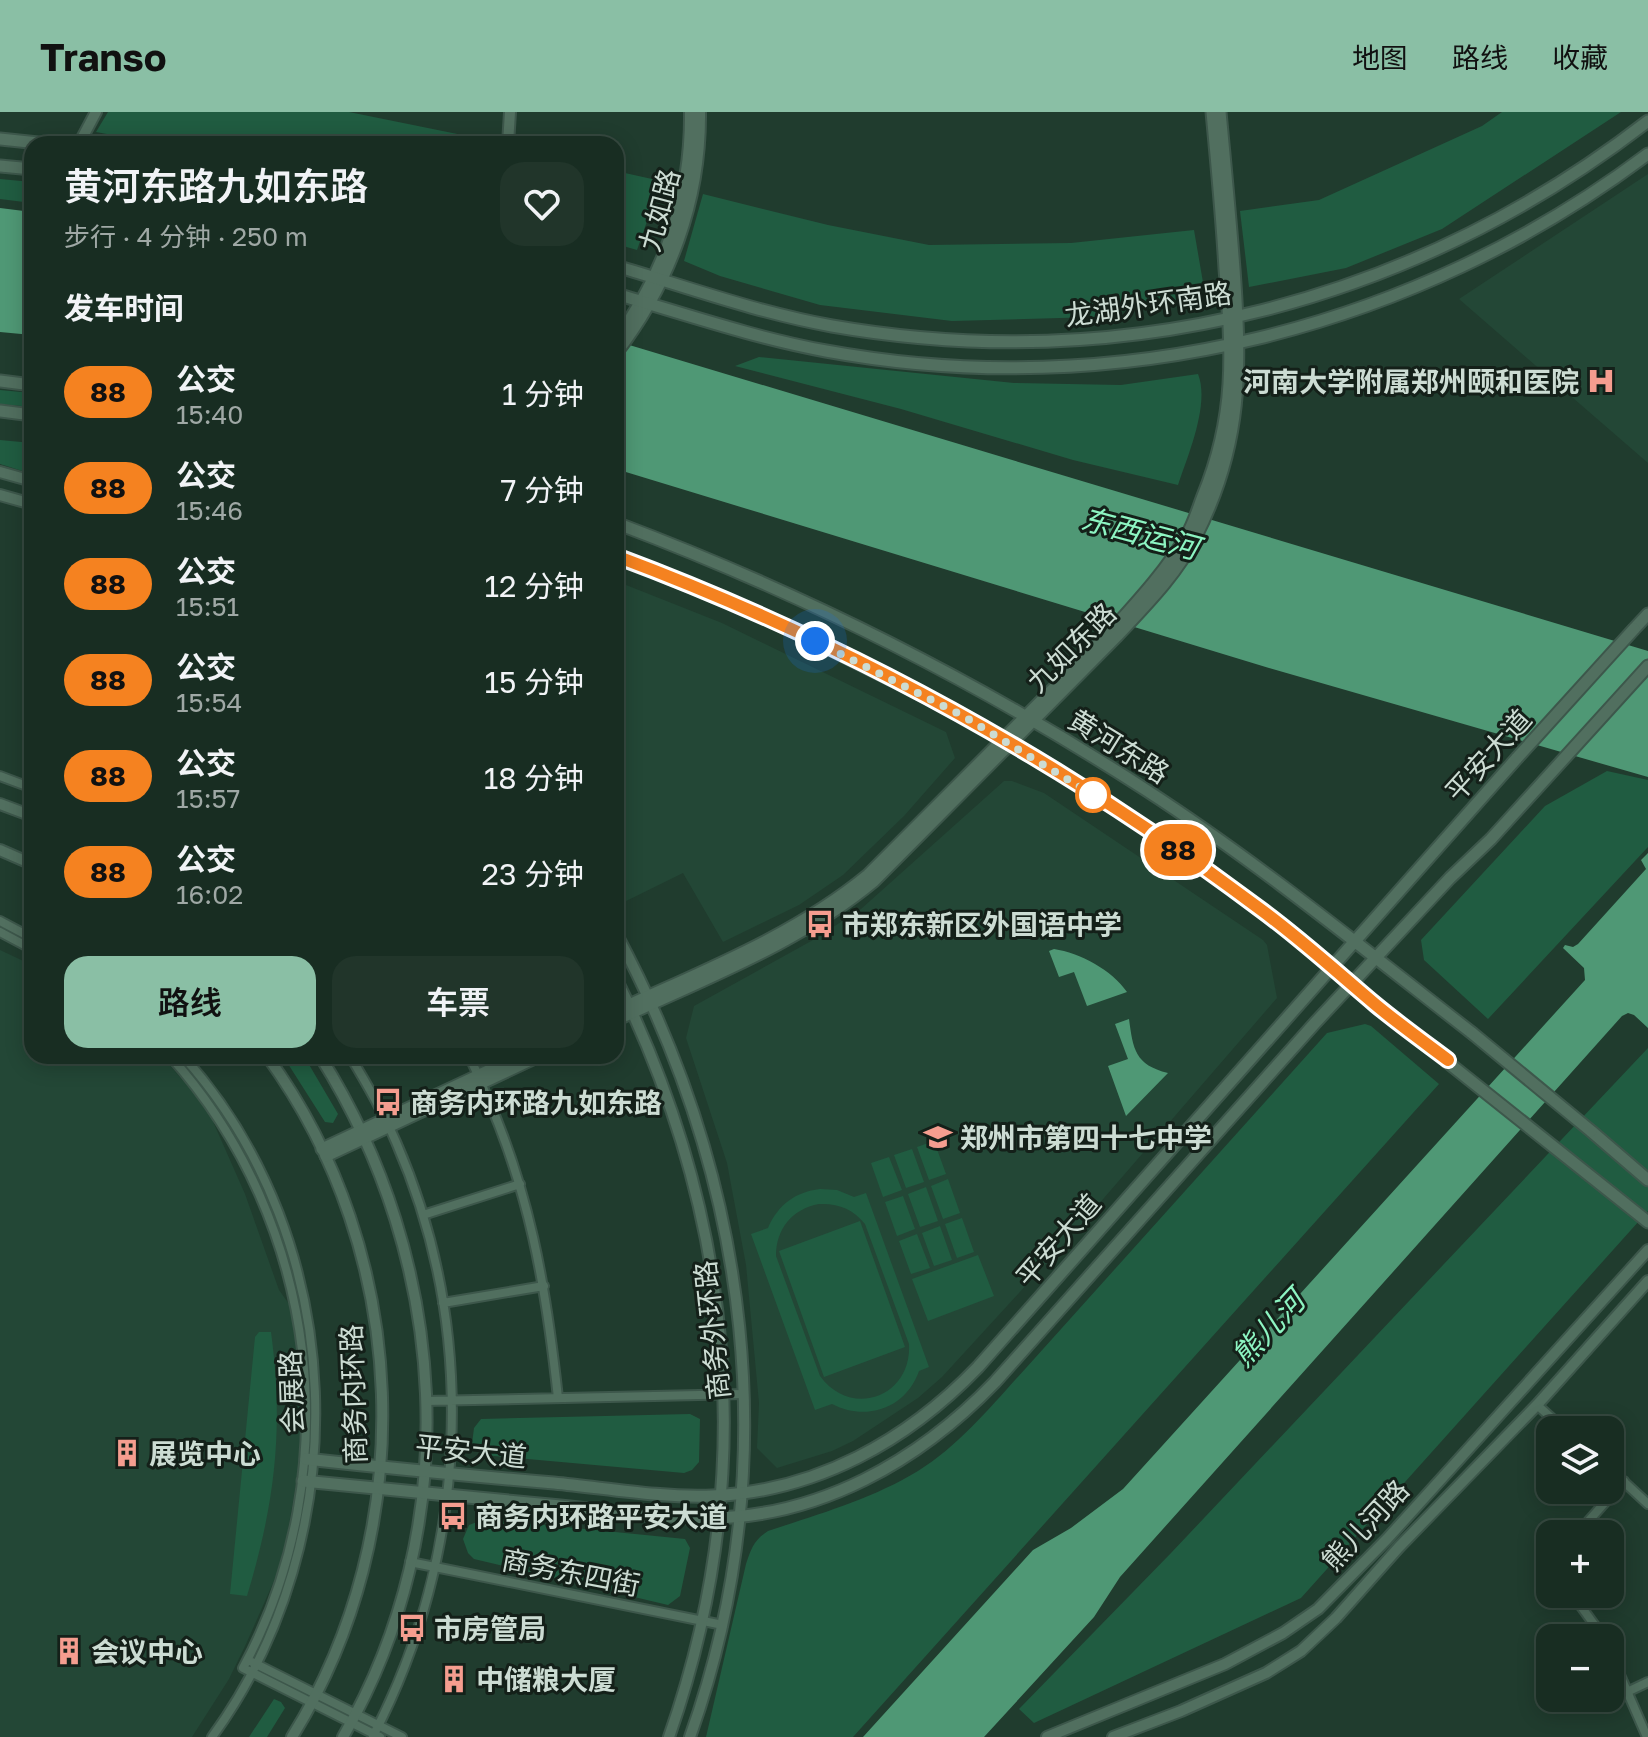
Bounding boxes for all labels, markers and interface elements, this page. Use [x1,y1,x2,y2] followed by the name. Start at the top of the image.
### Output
[40,34,167,79] text: Transo
[1352,41,1408,74] text: 地图
[1452,41,1508,74] text: 路线
[1552,41,1608,74] text: 收藏
[500,162,584,246] button: heart
[64,163,368,208] text: 黄河东路九如东路
[632,165,686,255] street label: 九如路
[64,221,308,252] text: 步行 · 4 分钟 · 250 m
[1063,276,1233,332] street label: 龙湖外环南路
[64,290,184,326] text: 发车时间
[176,361,236,397] text: 公交
[1243,365,1579,398] place label: 河南大学附属郑州颐和医院
[1586,366,1616,396] hospital icon: 河南大学附属郑州颐和医院
[90,375,126,408] text: 88
[502,376,584,412] text: 1 分钟
[176,399,243,430] text: 15:40
[176,457,236,493] text: 公交
[90,471,126,504] text: 88
[501,472,584,508] text: 7 分钟
[176,495,243,526] text: 15:46
[1077,500,1207,567] water label: 东西运河
[176,553,236,589] text: 公交
[90,567,126,600] text: 88
[485,568,584,604] text: 12 分钟
[176,591,239,622] text: 15:51
[1020,596,1122,698] street label: 九如东路
[795,621,835,661] your location
[176,649,236,685] text: 公交
[90,663,126,696] text: 88
[485,664,584,700] text: 15 分钟
[176,687,242,718] text: 15:54
[1063,702,1175,790] street label: 黄河东路
[1438,702,1538,808] street label: 平安大道
[176,745,236,781] text: 公交
[90,759,126,792] text: 88
[484,760,584,796] text: 18 分钟
[1076,778,1110,812] unlabelled marker
[176,783,240,814] text: 15:57
[1142,824,1214,876] line badge: 88
[1160,833,1196,866] text: 88
[176,841,236,877] text: 公交
[90,855,126,888] text: 88
[482,856,584,892] text: 23 分钟
[176,879,243,910] text: 16:02
[842,908,1122,941] place label: 市郑东新区外国语中学
[805,909,835,939] bus stop icon: 市郑东新区外国语中学
[64,956,316,1048] button: 路线
[332,956,584,1048] button: 车票
[410,1086,662,1119] place label: 商务内环路九如东路
[373,1087,403,1117] bus stop icon: 商务内环路九如东路
[960,1121,1212,1154] place label: 郑州市第四十七中学
[923,1122,953,1152] school or university icon: 郑州市第四十七中学
[1009,1187,1107,1293] street label: 平安大道
[688,1259,736,1401] street label: 商务外环路
[1224,1279,1315,1373] water label: 熊儿河
[334,1323,372,1465] street label: 商务内环路
[273,1349,309,1435] street label: 会展路
[1536,1416,1624,1712] map controls
[1536,1416,1624,1504] button: layers
[414,1429,528,1473] street label: 平安大道
[149,1437,261,1470] place label: 展览中心
[112,1438,142,1468] building icon: 展览中心
[1315,1473,1415,1577] street label: 熊儿河路
[475,1500,727,1533] place label: 商务内环路平安大道
[438,1501,468,1531] bus stop icon: 商务内环路平安大道
[1536,1520,1624,1608] button: +
[499,1542,643,1602] street label: 商务东四街
[434,1612,546,1645] place label: 市房管局
[397,1613,427,1643] bus stop icon: 市房管局
[1536,1624,1624,1712] button: −
[91,1635,203,1668] place label: 会议中心
[54,1636,84,1666] building icon: 会议中心
[476,1663,616,1696] place label: 中储粮大厦
[439,1664,469,1694] building icon: 中储粮大厦

